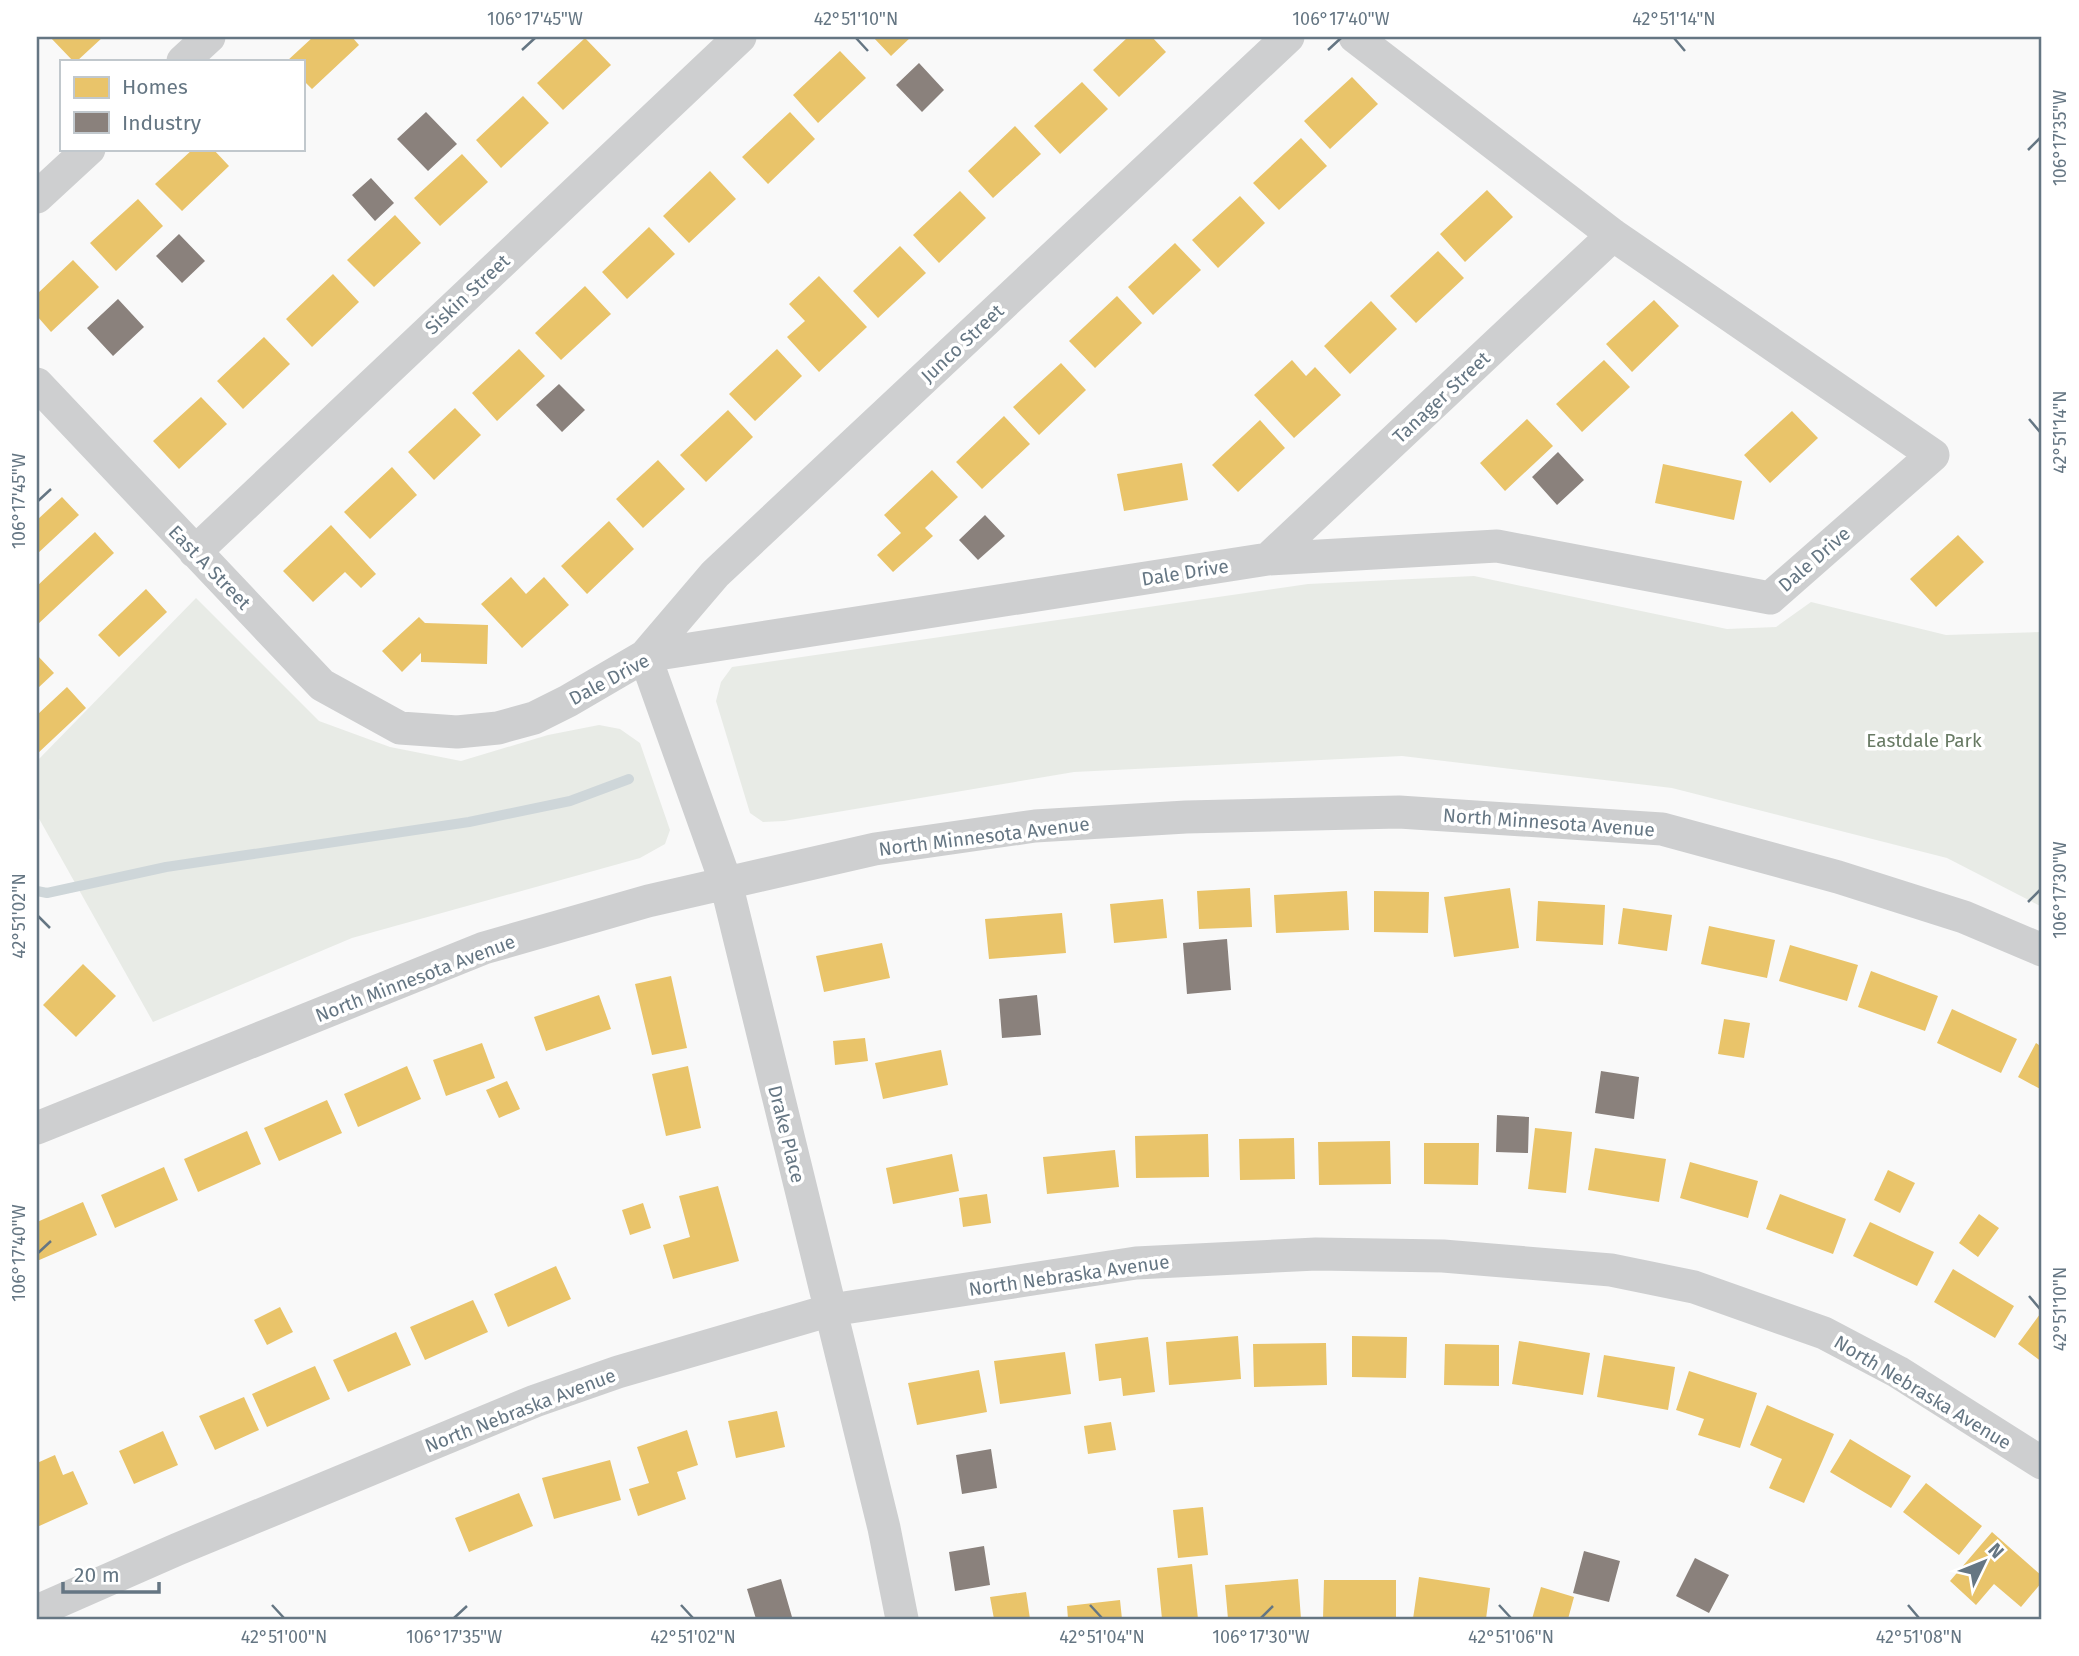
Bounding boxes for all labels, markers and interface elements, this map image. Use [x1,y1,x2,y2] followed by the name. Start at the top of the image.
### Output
[487,8,583,30] text: 106°17'45"W
[814,8,898,30] text: 42°51'10"N
[1292,8,1390,30] text: 106°17'40"W
[1632,8,1716,30] text: 42°51'14"N
[60,60,304,150] legend
[122,74,188,100] text: Homes
[2049,90,2071,186] text: 106°17'35"W
[122,110,202,136] text: Industry
[420,249,515,339] street label: Siskin Street
[916,299,1008,387] street label: Junco Street
[1388,346,1495,448] street label: Tanager Street
[2049,390,2071,474] text: 42°51'14"N
[8,453,30,549] text: 106°17'45"W
[164,520,256,614] street label: East A Street
[1774,522,1855,597] street label: Dale Drive
[1140,554,1230,591] street label: Dale Drive
[565,649,653,710] street label: Dale Drive
[1866,729,1982,752] park label: Eastdale Park
[1442,804,1656,841] street label: North Minnesota Avenue
[877,812,1091,861] street label: North Minnesota Avenue
[2049,841,2071,939] text: 106°17'30"W
[8,873,30,959] text: 42°51'02"N
[312,930,518,1027] street label: North Minnesota Avenue
[763,1083,810,1185] street label: Drake Place
[8,1204,30,1302] text: 106°17'40"W
[967,1250,1171,1301] street label: North Nebraska Avenue
[2049,1267,2071,1351] text: 42°51'10"N
[1830,1330,2016,1454] street label: North Nebraska Avenue
[421,1363,619,1458] street label: North Nebraska Avenue
[1950,1526,2020,1596] north arrow
[1983,1538,2009,1563] text: N
[63,1551,159,1595] scale bar
[74,1562,120,1588] text: 20 m
[241,1626,327,1648] text: 42°51'00"N
[406,1626,502,1648] text: 106°17'35"W
[650,1626,736,1648] text: 42°51'02"N
[1059,1626,1145,1648] text: 42°51'04"N
[1212,1626,1310,1648] text: 106°17'30"W
[1468,1626,1554,1648] text: 42°51'06"N
[1876,1626,1962,1648] text: 42°51'08"N

